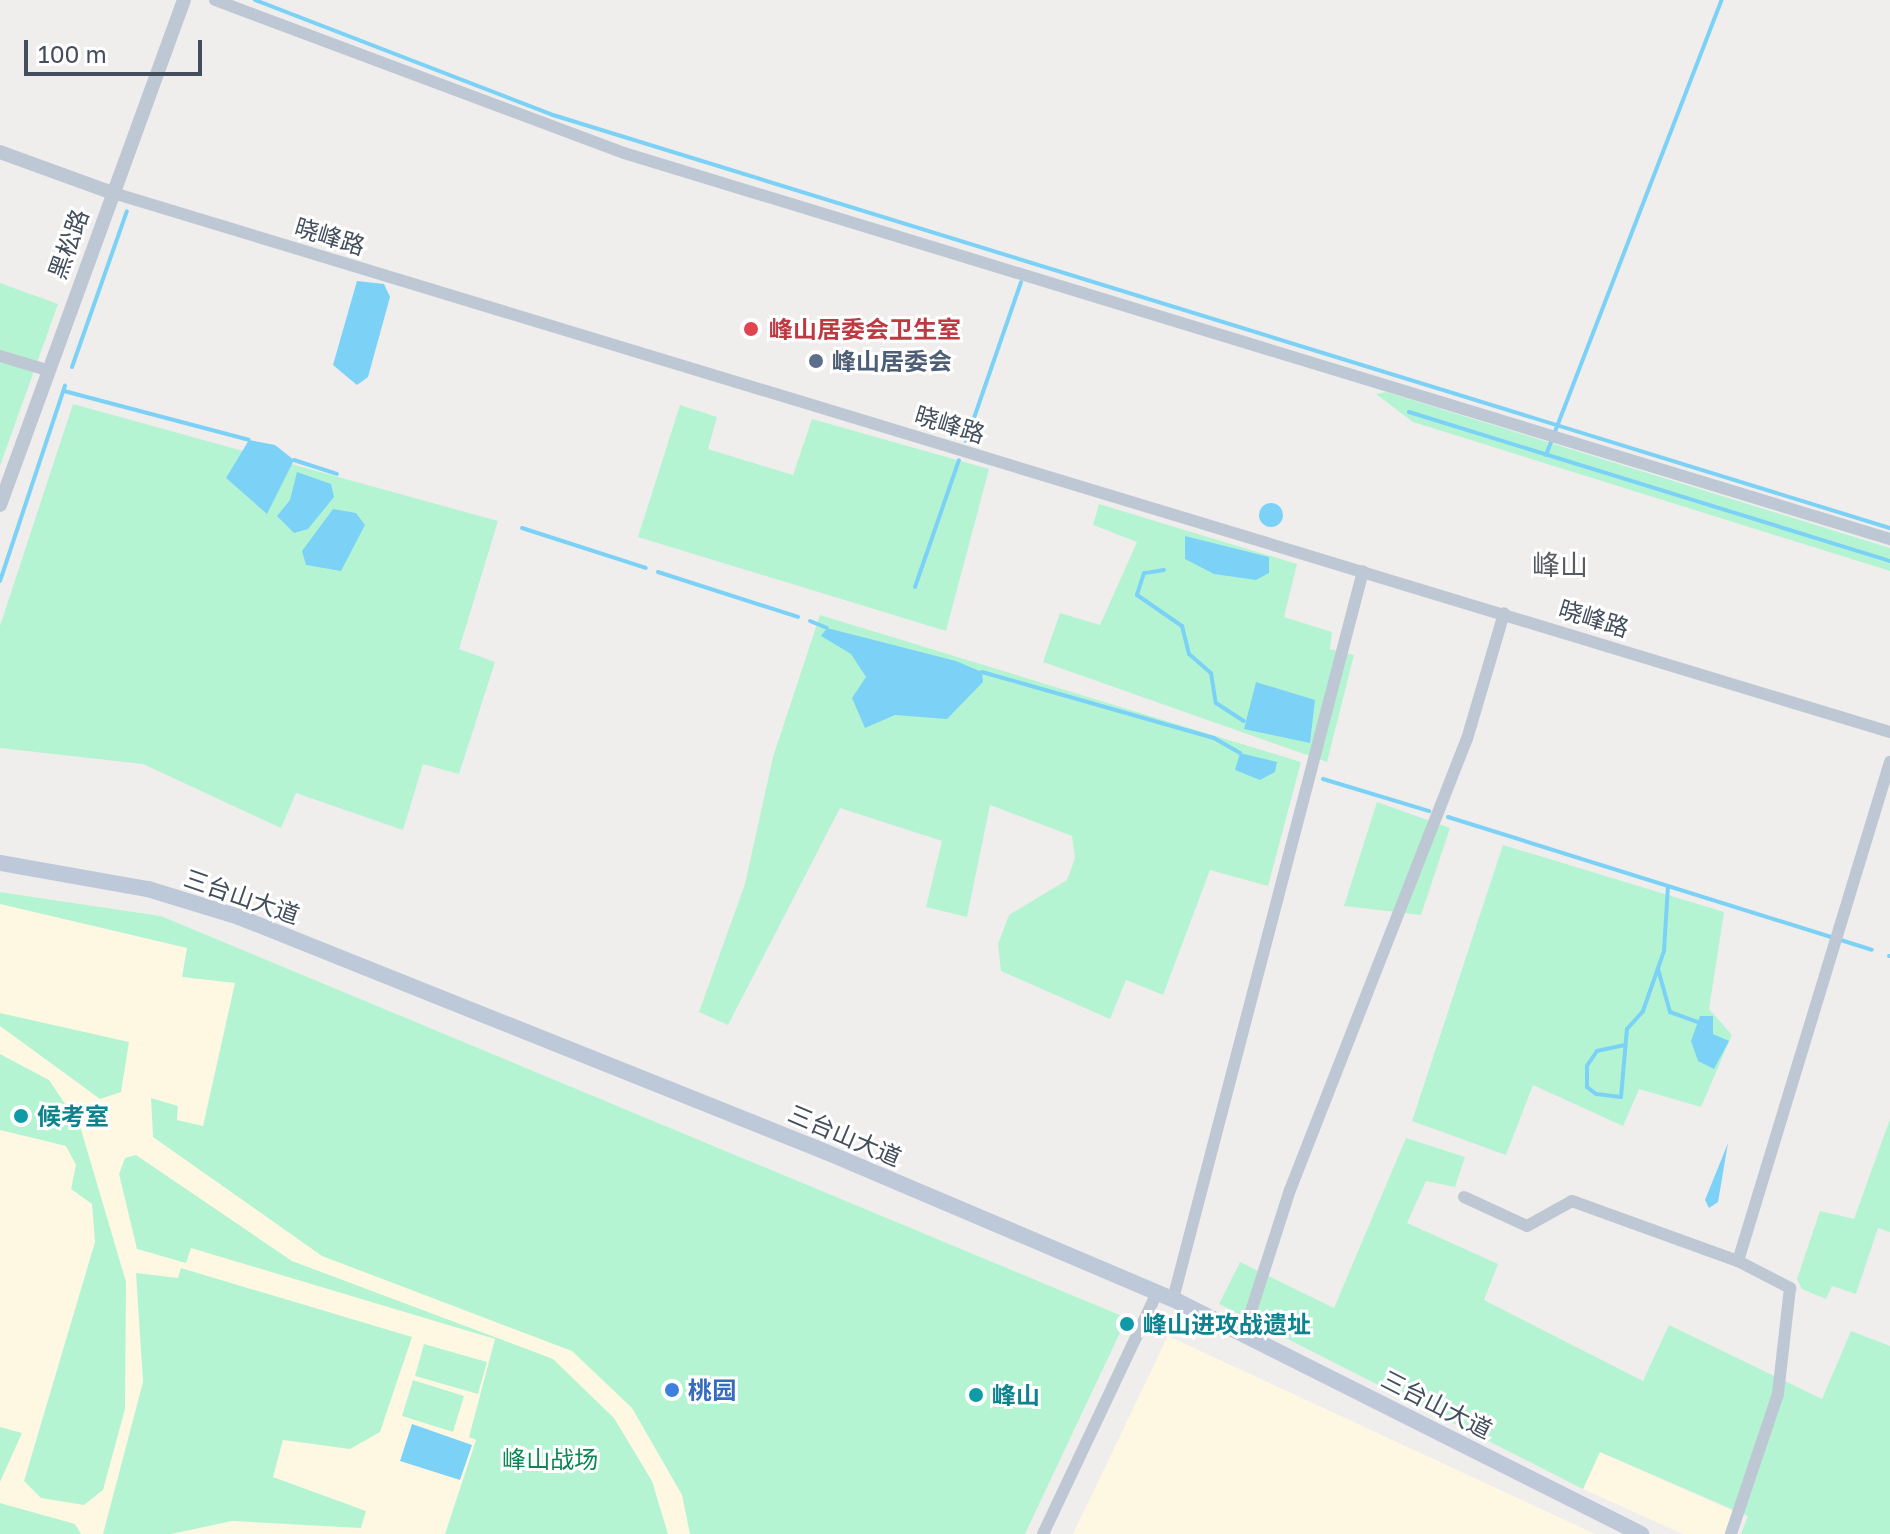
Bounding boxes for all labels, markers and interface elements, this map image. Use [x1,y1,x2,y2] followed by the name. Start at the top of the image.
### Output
[28,24,206,74] scale bar
[38,39,107,68] text: 100 m
[42,205,94,283] street label: 黑松路
[291,212,369,260] street label: 晓峰路
[769,315,961,343] place label: 峰山居委会卫生室
[740,318,762,340] marker: 峰山居委会卫生室
[832,347,952,375] place label: 峰山居委会
[807,352,825,370] marker: 峰山居委会
[911,400,989,448] street label: 晓峰路
[1532,548,1588,582] district label: 峰山
[1555,594,1633,642] street label: 晓峰路
[181,863,303,929] street label: 三台山大道
[784,1098,906,1172] street label: 三台山大道
[37,1102,109,1130] place label: 候考室
[12,1107,30,1125] marker: 候考室
[1143,1310,1311,1338] place label: 峰山进攻战遗址
[1118,1315,1136,1333] marker: 峰山进攻战遗址
[1377,1364,1497,1444] street label: 三台山大道
[688,1376,736,1404] place label: 桃园
[663,1381,681,1399] marker: 桃园
[992,1381,1040,1409] place label: 峰山
[967,1386,985,1404] marker: 峰山
[502,1445,598,1473] park label: 峰山战场

